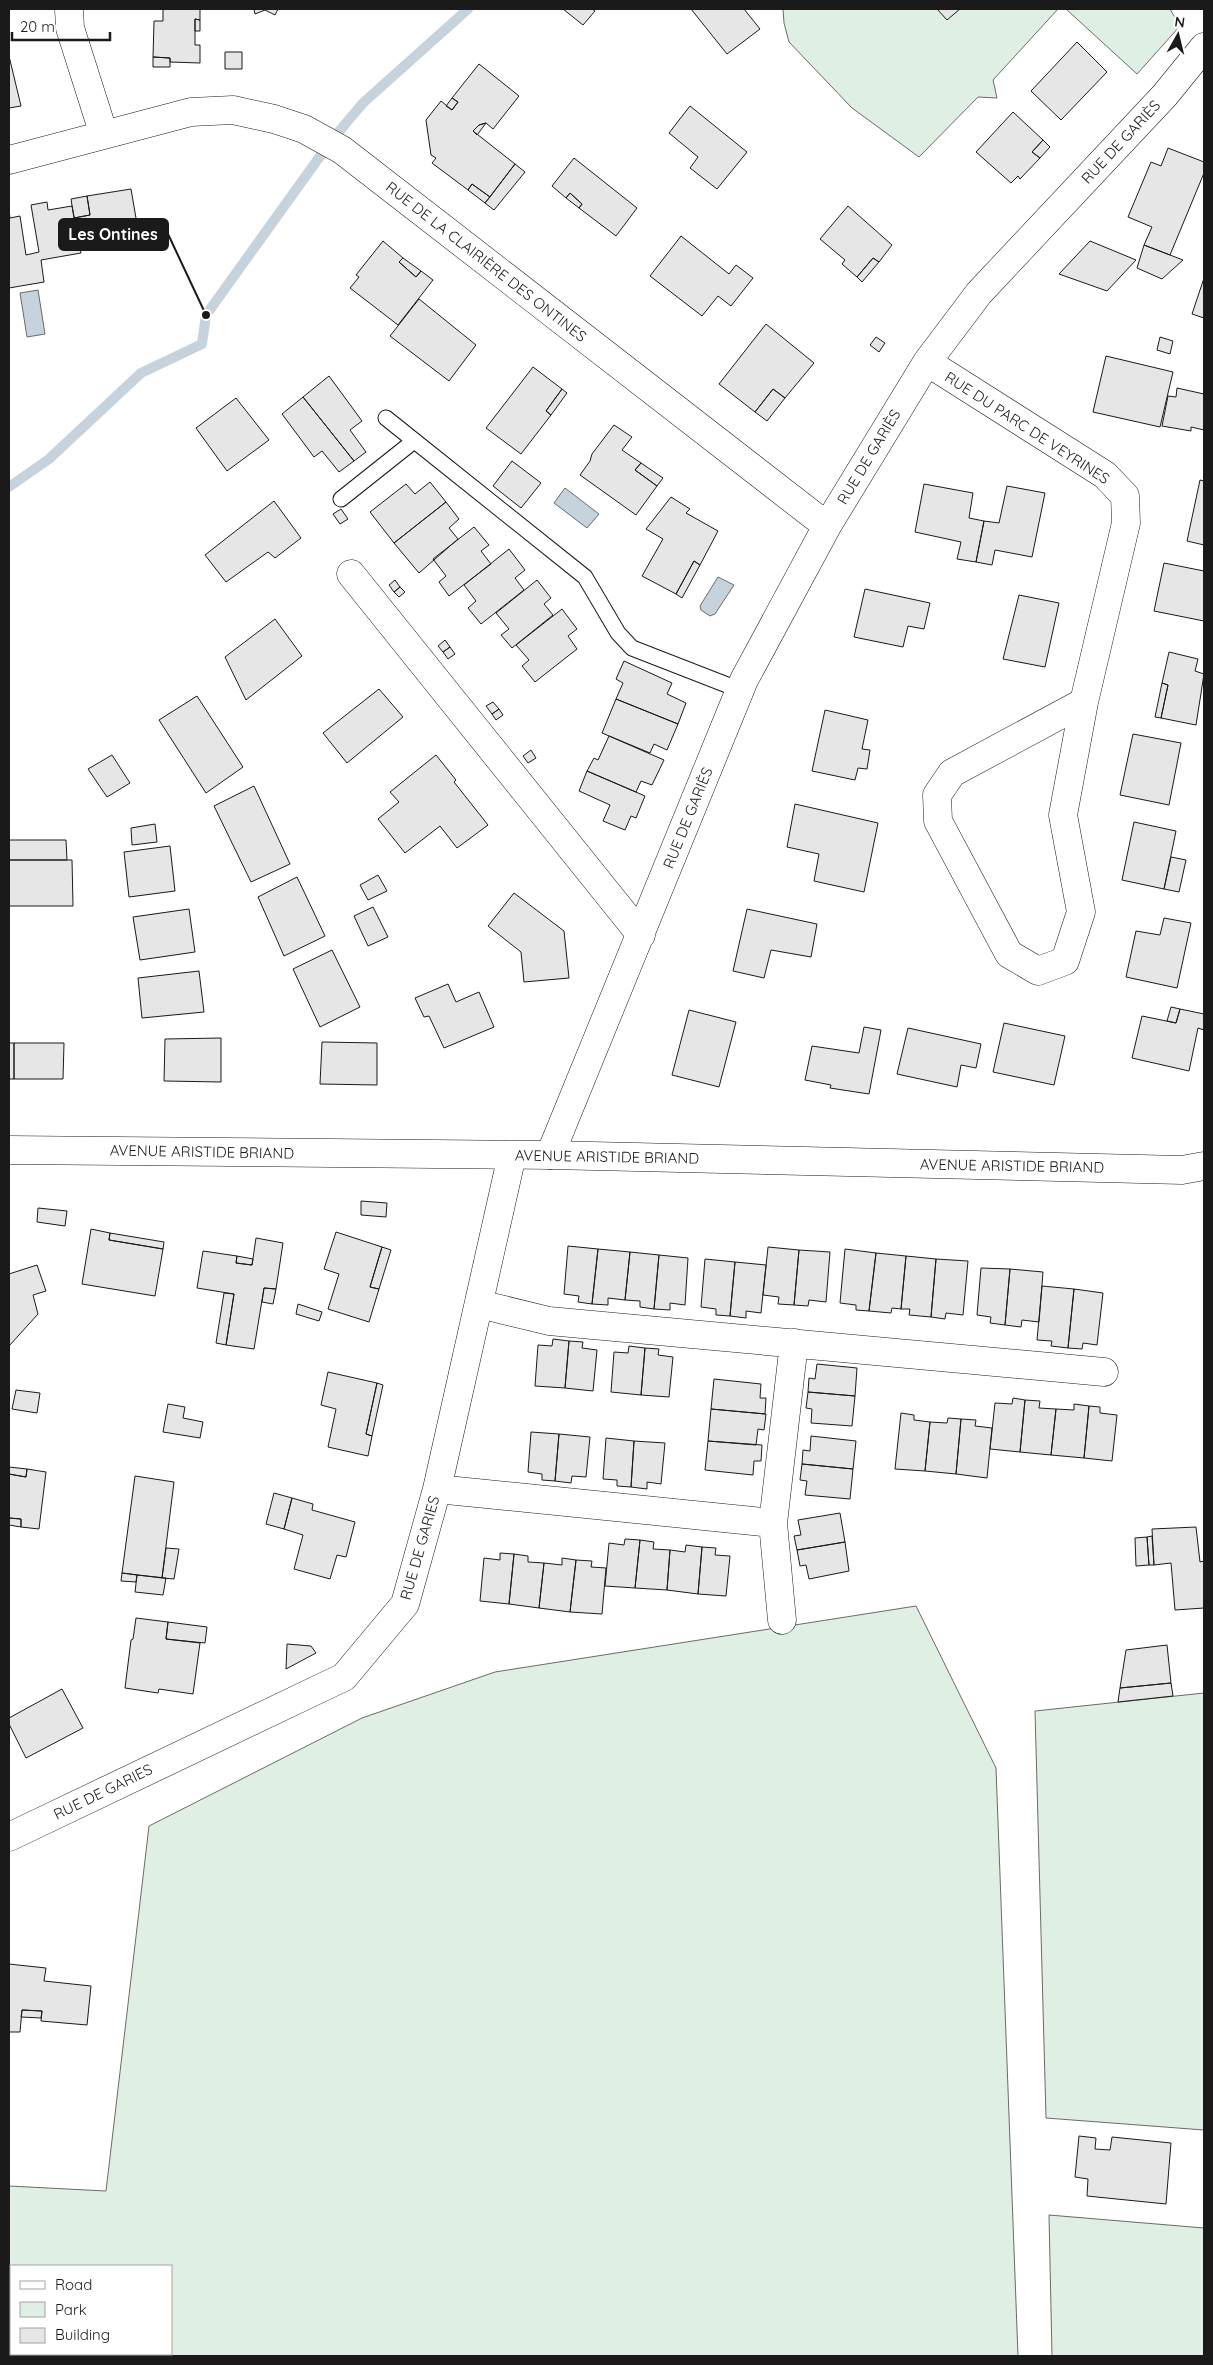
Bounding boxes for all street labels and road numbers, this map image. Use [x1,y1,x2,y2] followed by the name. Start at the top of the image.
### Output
[1077,96,1164,187] street label: RUE DE GARIÈS
[382,177,591,346] street label: RUE DE LA CLAIRIÈRE DES ONTINES
[941,367,1113,488] street label: RUE DU PARC DE VEYRINES
[833,406,904,508] street label: RUE DE GARIÈS
[659,764,716,871] street label: RUE DE GARIÈS
[110,1140,294,1163] street label: AVENUE ARISTIDE BRIAND
[515,1145,699,1168] street label: AVENUE ARISTIDE BRIAND
[920,1154,1104,1177] street label: AVENUE ARISTIDE BRIAND
[396,1494,443,1602] street label: RUE DE GARIES
[50,1759,155,1824] street label: RUE DE GARIES

